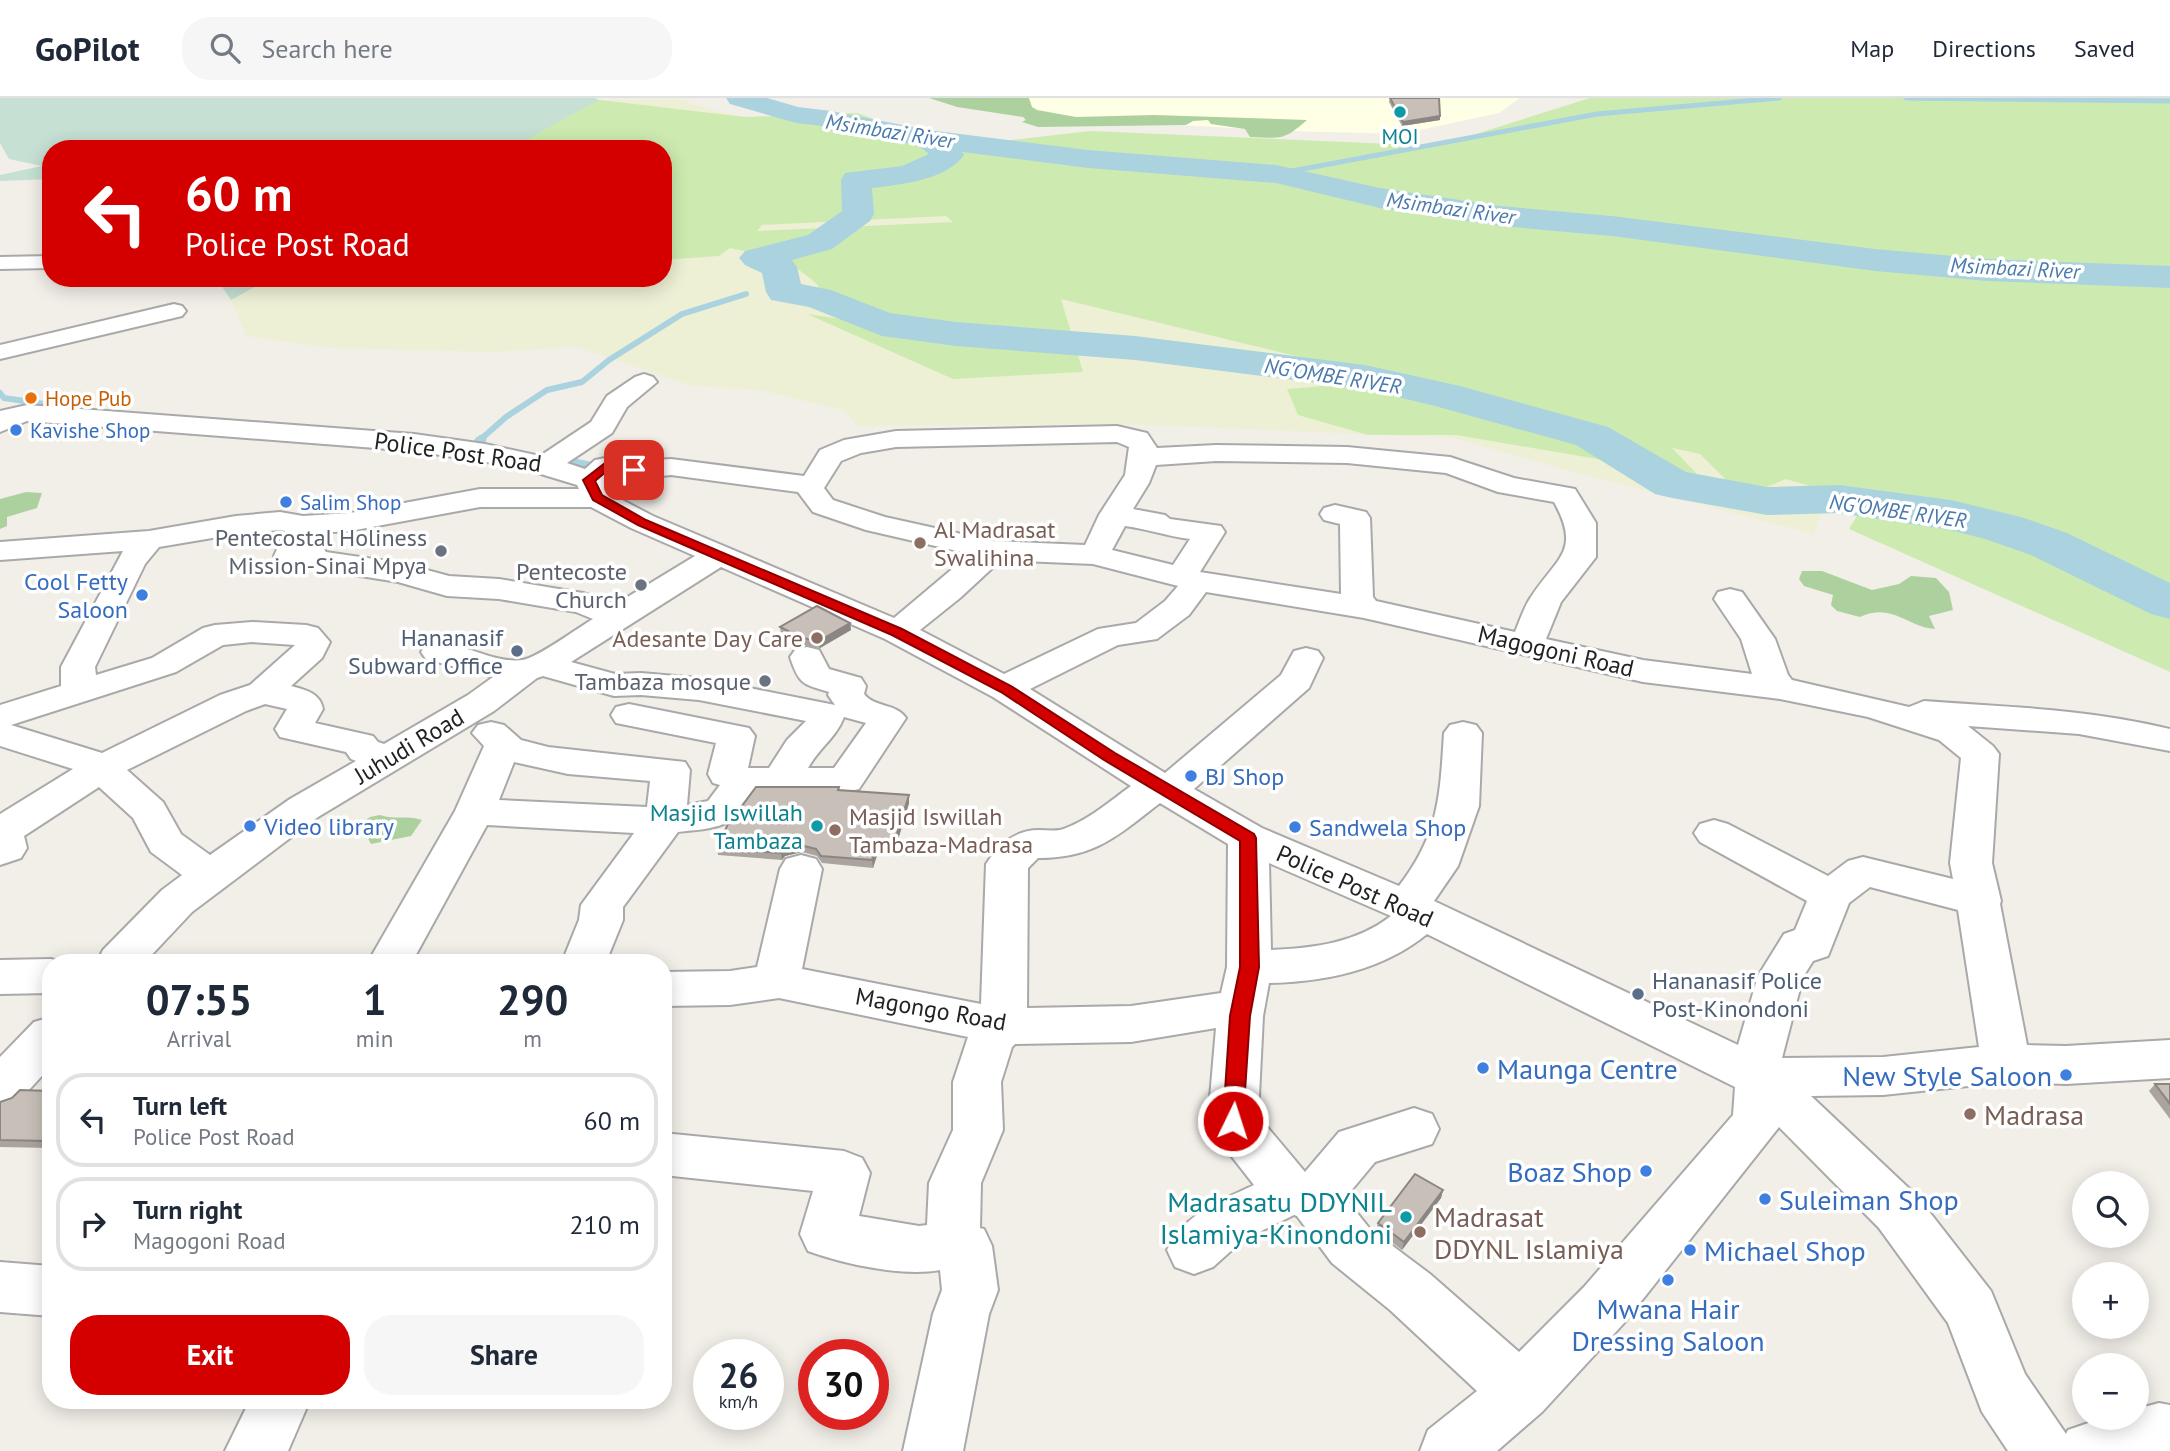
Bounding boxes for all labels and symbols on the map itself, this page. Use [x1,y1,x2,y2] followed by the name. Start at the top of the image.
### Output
[1392,104,1408,120] marker: MOI
[824,108,958,155] water label: Msimbazi River
[1381,123,1419,150] place label: MOI
[1385,186,1519,231] water label: Msimbazi River
[1950,251,2082,285] water label: Msimbazi River
[1263,352,1404,400] water label: NG'OMBE RIVER
[45,385,132,412] place label: Hope Pub
[23,390,39,406] marker: Hope Pub
[30,417,150,444] place label: Kavishe Shop
[8,422,24,438] marker: Kavishe Shop
[372,425,544,479] street label: Police Post Road
[604,440,664,500] pin
[1828,488,1968,534] water label: NG'OMBE RIVER
[300,489,401,516] place label: Salim Shop
[278,494,294,510] marker: Salim Shop
[934,514,1055,573] place label: Al Madrasat Swalihina
[215,522,427,581] place label: Pentecostal Holiness Mission-Sinai Mpya
[912,535,928,551] marker: Al Madrasat Swalihina
[433,543,449,559] marker: Pentecostal Holiness Mission-Sinai Mpya
[516,556,627,615] place label: Pentecoste Church
[24,566,128,625] place label: Cool Fetty Saloon
[633,577,649,593] marker: Pentecoste Church
[134,587,150,603] marker: Cool Fetty Saloon
[1475,618,1637,684] street label: Magogoni Road
[348,622,504,681] place label: Hananasif Subward Office
[612,623,803,654] place label: Adesante Day Care
[809,630,825,646] marker: Adesante Day Care
[509,643,525,659] marker: Hananasif Subward Office
[574,666,751,697] place label: Tambaza mosque
[757,673,773,689] marker: Tambaza mosque
[348,701,470,791] street label: Juhudi Road
[1205,761,1284,792] place label: BJ Shop
[1183,768,1199,784] marker: BJ Shop
[650,797,803,856] place label: Masjid Iswillah Tambaza
[849,801,1033,860] place label: Masjid Iswillah Tambaza-Madrasa
[263,811,394,842] place label: Video library
[1309,812,1466,843] place label: Sandwela Shop
[242,818,258,834] marker: Video library
[809,818,825,834] marker: Masjid Iswillah Tambaza
[1287,819,1303,835] marker: Sandwela Shop
[827,822,843,838] marker: Masjid Iswillah Tambaza-Madrasa
[1272,838,1438,934] street label: Police Post Road
[1652,965,1822,1024] place label: Hananasif Police Post-Kinondoni
[853,980,1009,1038] street label: Magongo Road
[1630,986,1646,1002] marker: Hananasif Police Post-Kinondoni
[1497,1050,1678,1087] place label: Maunga Centre
[1842,1057,2052,1094] place label: New Style Saloon
[1475,1060,1491,1076] marker: Maunga Centre
[2058,1067,2074,1083] marker: New Style Saloon
[1196,1084,1270,1158] position arrow
[1984,1096,2084,1133] place label: Madrasa
[1962,1106,1978,1122] marker: Madrasa
[1507,1153,1632,1190] place label: Boaz Shop
[1638,1163,1654,1179] marker: Boaz Shop
[1779,1181,1959,1218] place label: Suleiman Shop
[1160,1183,1392,1252] place label: Madrasatu DDYNIL Islamiya-Kinondoni
[1757,1191,1773,1207] marker: Suleiman Shop
[1434,1198,1624,1267] place label: Madrasat DDYNL Islamiya
[1398,1209,1414,1225] marker: Madrasatu DDYNIL Islamiya-Kinondoni
[1412,1224,1428,1240] marker: Madrasat DDYNL Islamiya
[1704,1232,1866,1269] place label: Michael Shop
[1682,1242,1698,1258] marker: Michael Shop
[1660,1272,1676,1288] marker: Mwana Hair Dressing Saloon
[1571,1290,1765,1359] place label: Mwana Hair Dressing Saloon
[798,1339,889,1430] speed limit sign: 30

